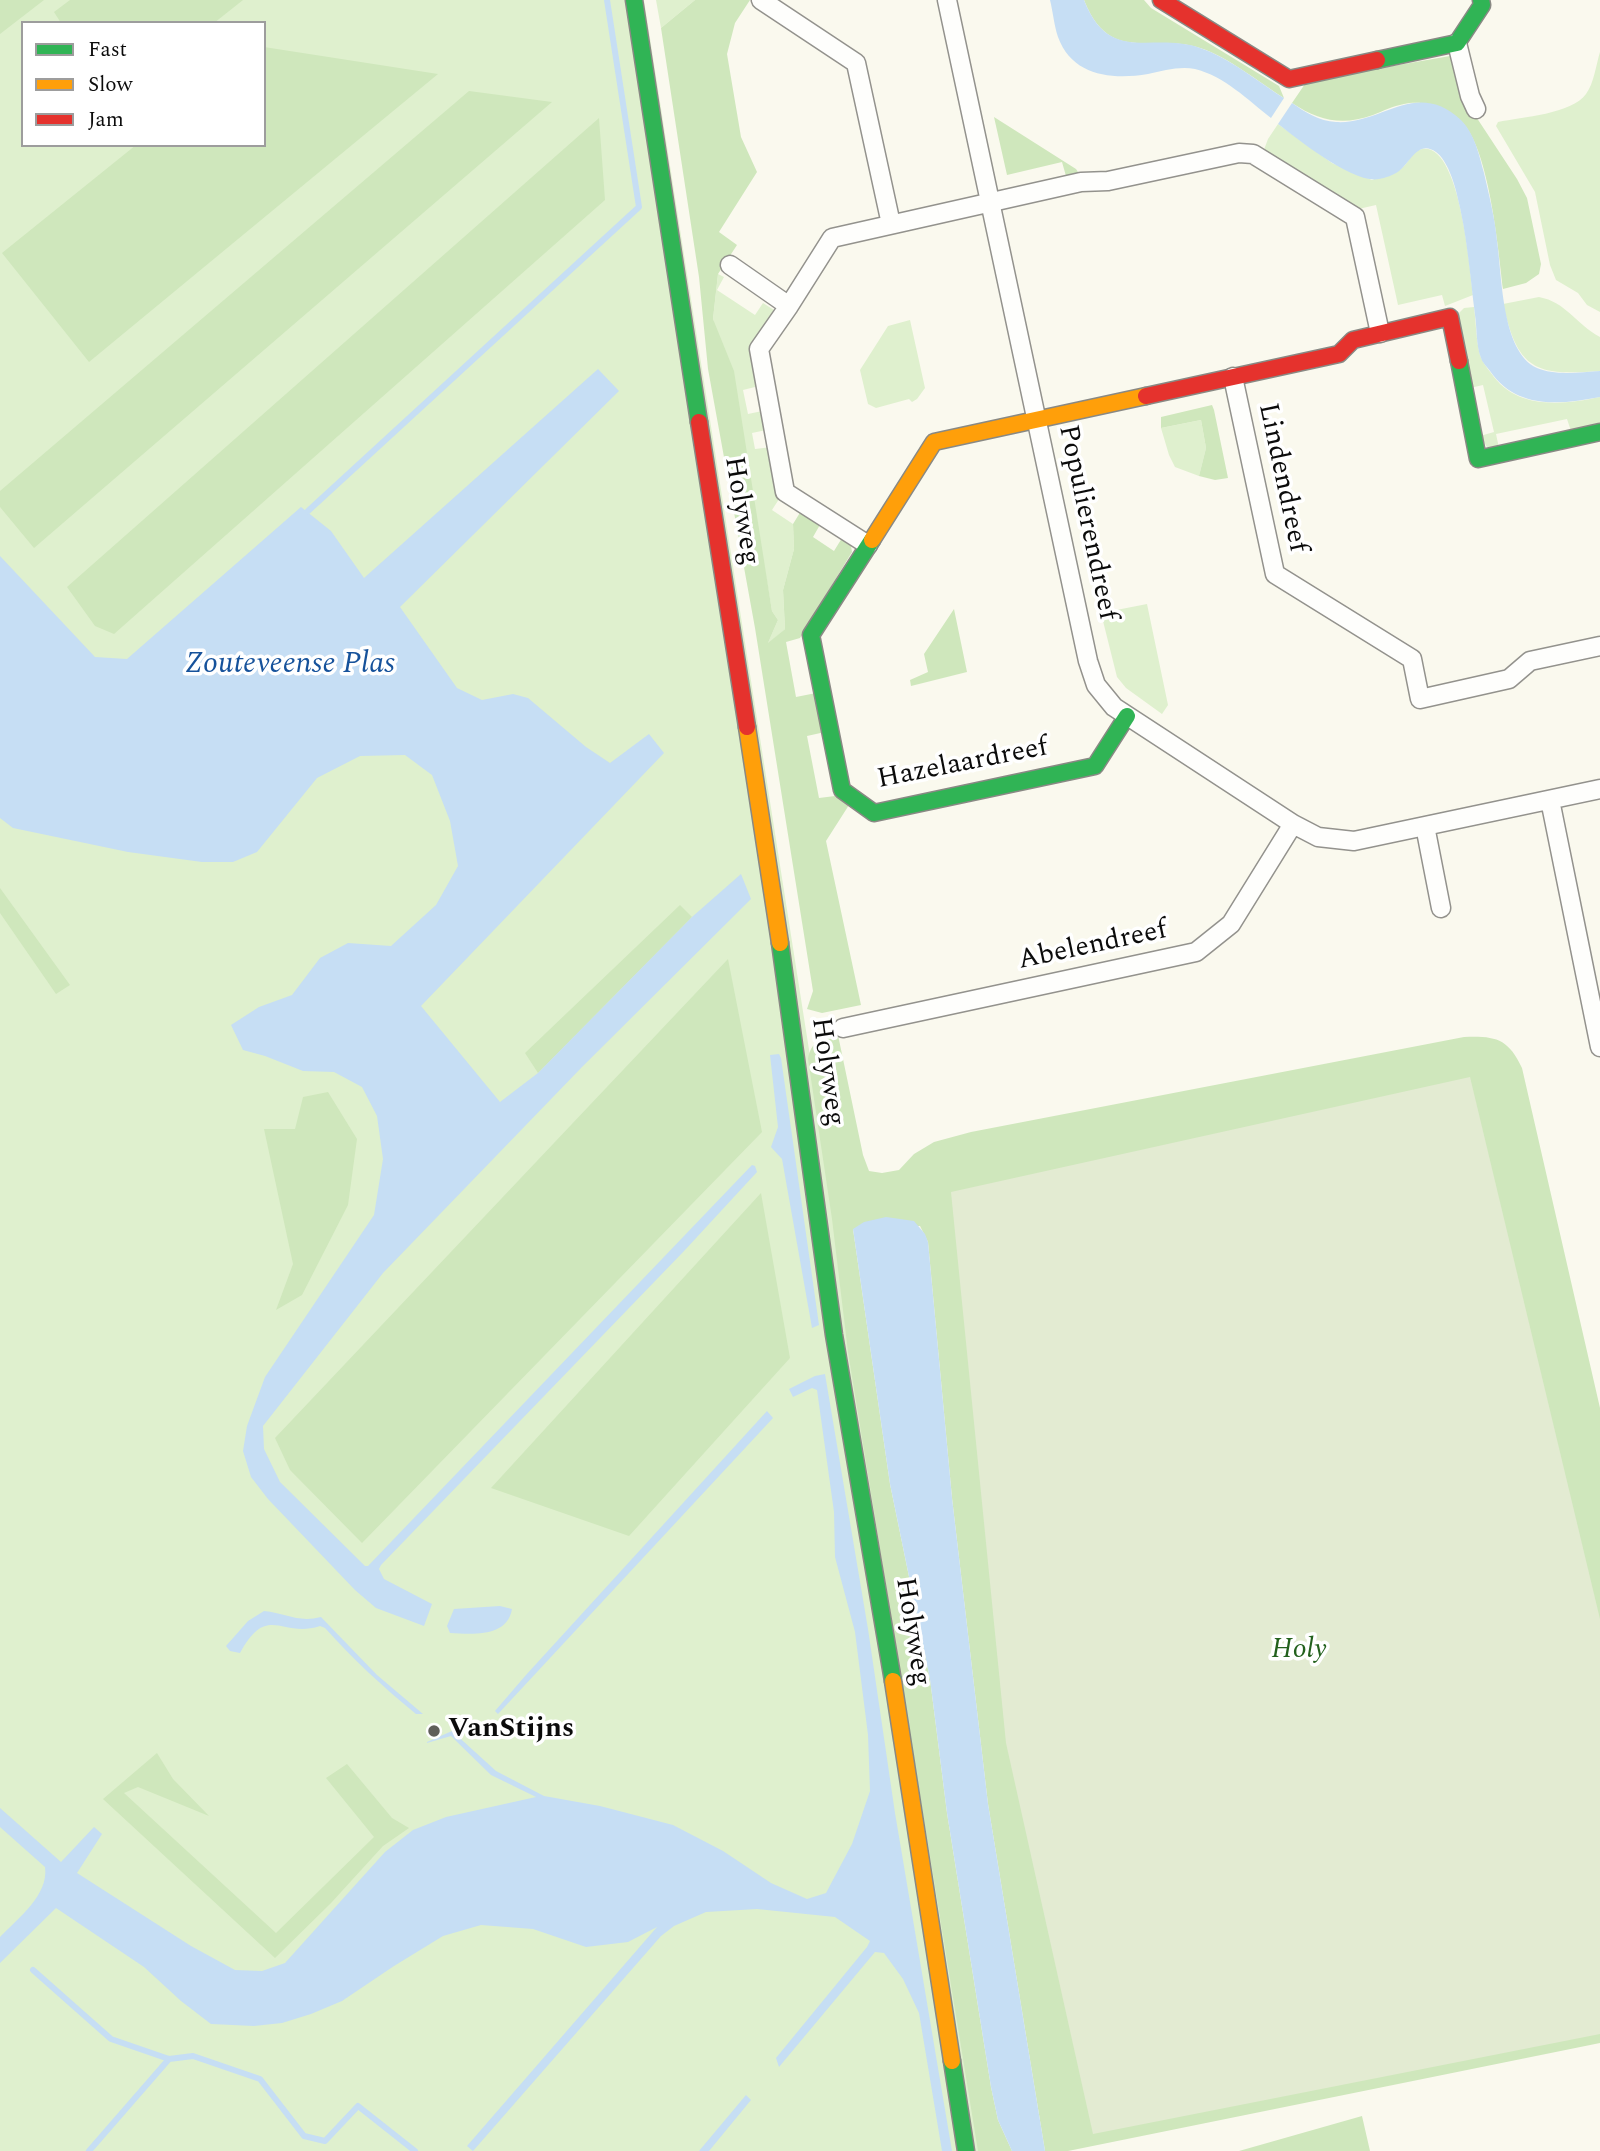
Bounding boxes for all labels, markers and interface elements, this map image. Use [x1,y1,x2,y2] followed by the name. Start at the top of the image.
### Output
[21,21,266,147] legend
[88,34,127,66] text: Fast
[88,69,132,101] text: Slow
[88,104,124,136] text: Jam
[1249,400,1313,556] street label: Lindendreef
[1049,422,1123,624] street label: Populierendreef
[715,454,765,568] street label: Holyweg
[185,648,395,684] water label: Zouteveense Plas
[875,732,1051,798] street label: Hazelaardreef
[1015,915,1171,979] street label: Abelendreef
[802,1015,850,1129] street label: Holyweg
[886,1575,936,1689] street label: Holyweg
[1271,1635,1327,1669] park label: Holy
[448,1714,574,1748] place label: VanStijns
[426,1723,442,1739] marker: VanStijns

